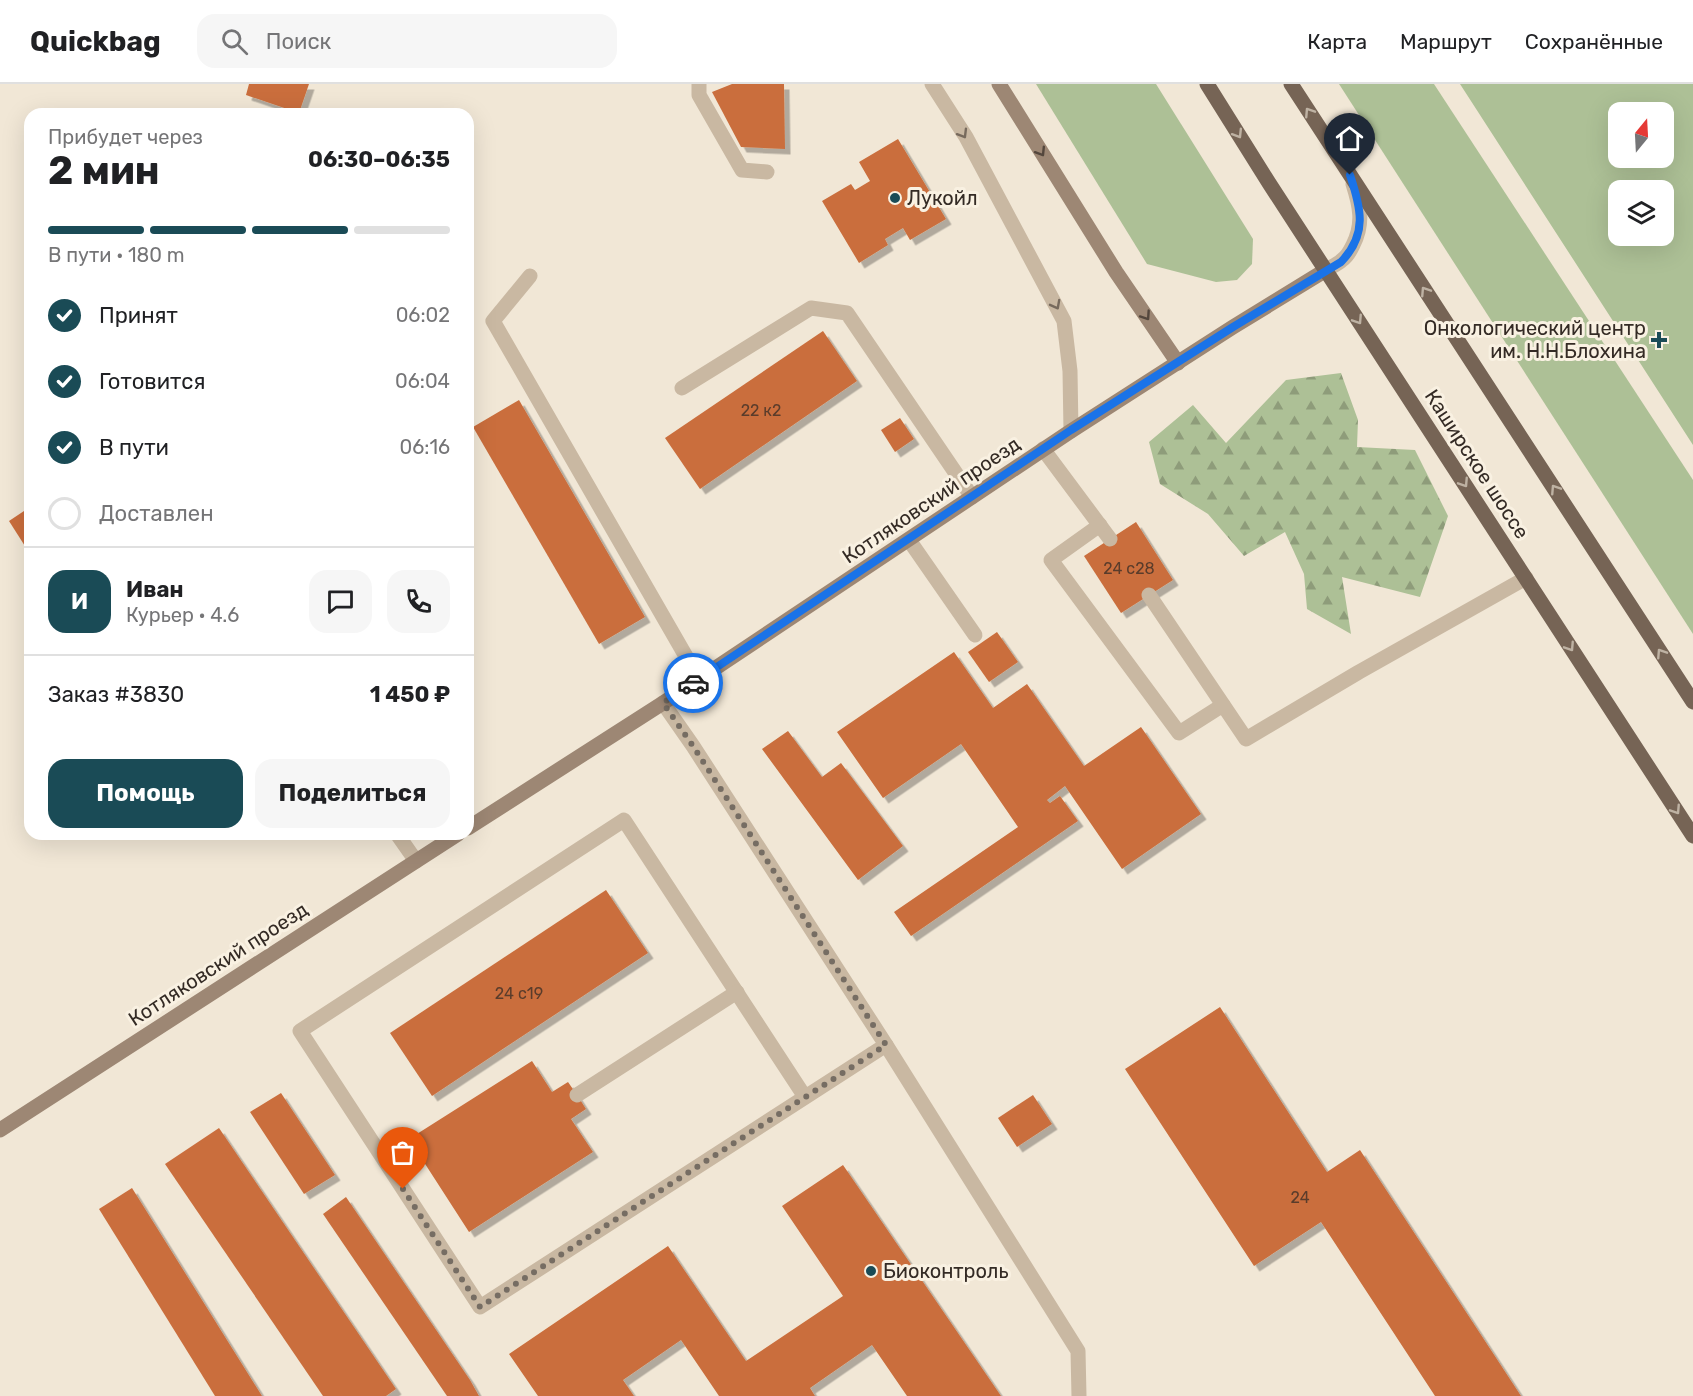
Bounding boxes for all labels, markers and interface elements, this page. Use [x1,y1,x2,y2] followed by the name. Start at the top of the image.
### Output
[197,14,617,68] search box
[30,25,161,58] text: Quickbag
[218,25,251,58] icon: search
[266,28,331,55] text: Поиск
[1307,29,1367,54] text: Карта
[1400,29,1492,54] text: Маршрут
[1525,29,1663,54] text: Сохранённые
[1608,102,1674,168] north arrow
[1608,102,1674,246] map controls
[1305,108,1317,118] one-way arrow
[1324,113,1375,175] pin
[1333,122,1366,155] icon: home
[48,125,203,149] text: Прибудет через
[956,128,968,138] one-way arrow
[1231,128,1243,138] one-way arrow
[1034,145,1045,156] one-way arrow
[308,146,450,173] text: 06:30–06:35
[48,148,160,194] text: 2 мин
[1608,180,1674,246] button: layers
[907,186,978,210] place label: Лукойл
[888,191,902,205] marker: Лукойл
[48,243,185,267] text: В пути · 180 m
[1421,286,1432,297] one-way arrow
[48,299,81,332] icon: check
[1049,299,1060,309] one-way arrow
[99,302,178,329] text: Принят
[396,303,450,327] text: 06:02
[1139,309,1150,320] one-way arrow
[1350,313,1361,324] one-way arrow
[1424,316,1646,363] place label: Онкологический центр им. Н.Н.Блохина
[1650,331,1668,349] marker: Онкологический центр им. Н.Н.Блохина
[48,365,81,398] icon: check
[99,368,205,395] text: Готовится
[395,369,450,393] text: 06:04
[1420,385,1534,543] street label: Каширское шоссе
[741,401,781,420] house number: 22 к2
[48,431,81,464] icon: check
[838,432,1024,568] street label: Котляковский проезд
[99,434,169,461] text: В пути
[400,435,450,459] text: 06:16
[1457,476,1468,487] one-way arrow
[1550,485,1562,495] one-way arrow
[99,500,214,527] text: Доставлен
[1103,559,1155,578] house number: 24 с28
[309,570,372,633] button: chat
[387,570,450,633] button: phone
[126,576,184,603] text: Иван
[71,588,88,615] text: И
[126,603,239,627] text: Курьер · 4.6
[1563,640,1574,651] one-way arrow
[1657,648,1668,659] one-way arrow
[663,653,723,713] courier
[677,667,710,700] icon: car
[48,681,184,708] text: Заказ #3830
[370,681,450,708] text: 1 450 ₽
[48,759,243,828] button: Помощь
[255,759,450,828] button: Поделиться
[1669,804,1681,814] one-way arrow
[124,897,312,1031] street label: Котляковский проезд
[495,984,543,1003] house number: 24 с19
[377,1127,428,1189] pin
[386,1136,419,1169] icon: bag
[1290,1188,1310,1207] house number: 24
[883,1259,1008,1283] place label: Биоконтроль
[864,1264,878,1278] marker: Биоконтроль

